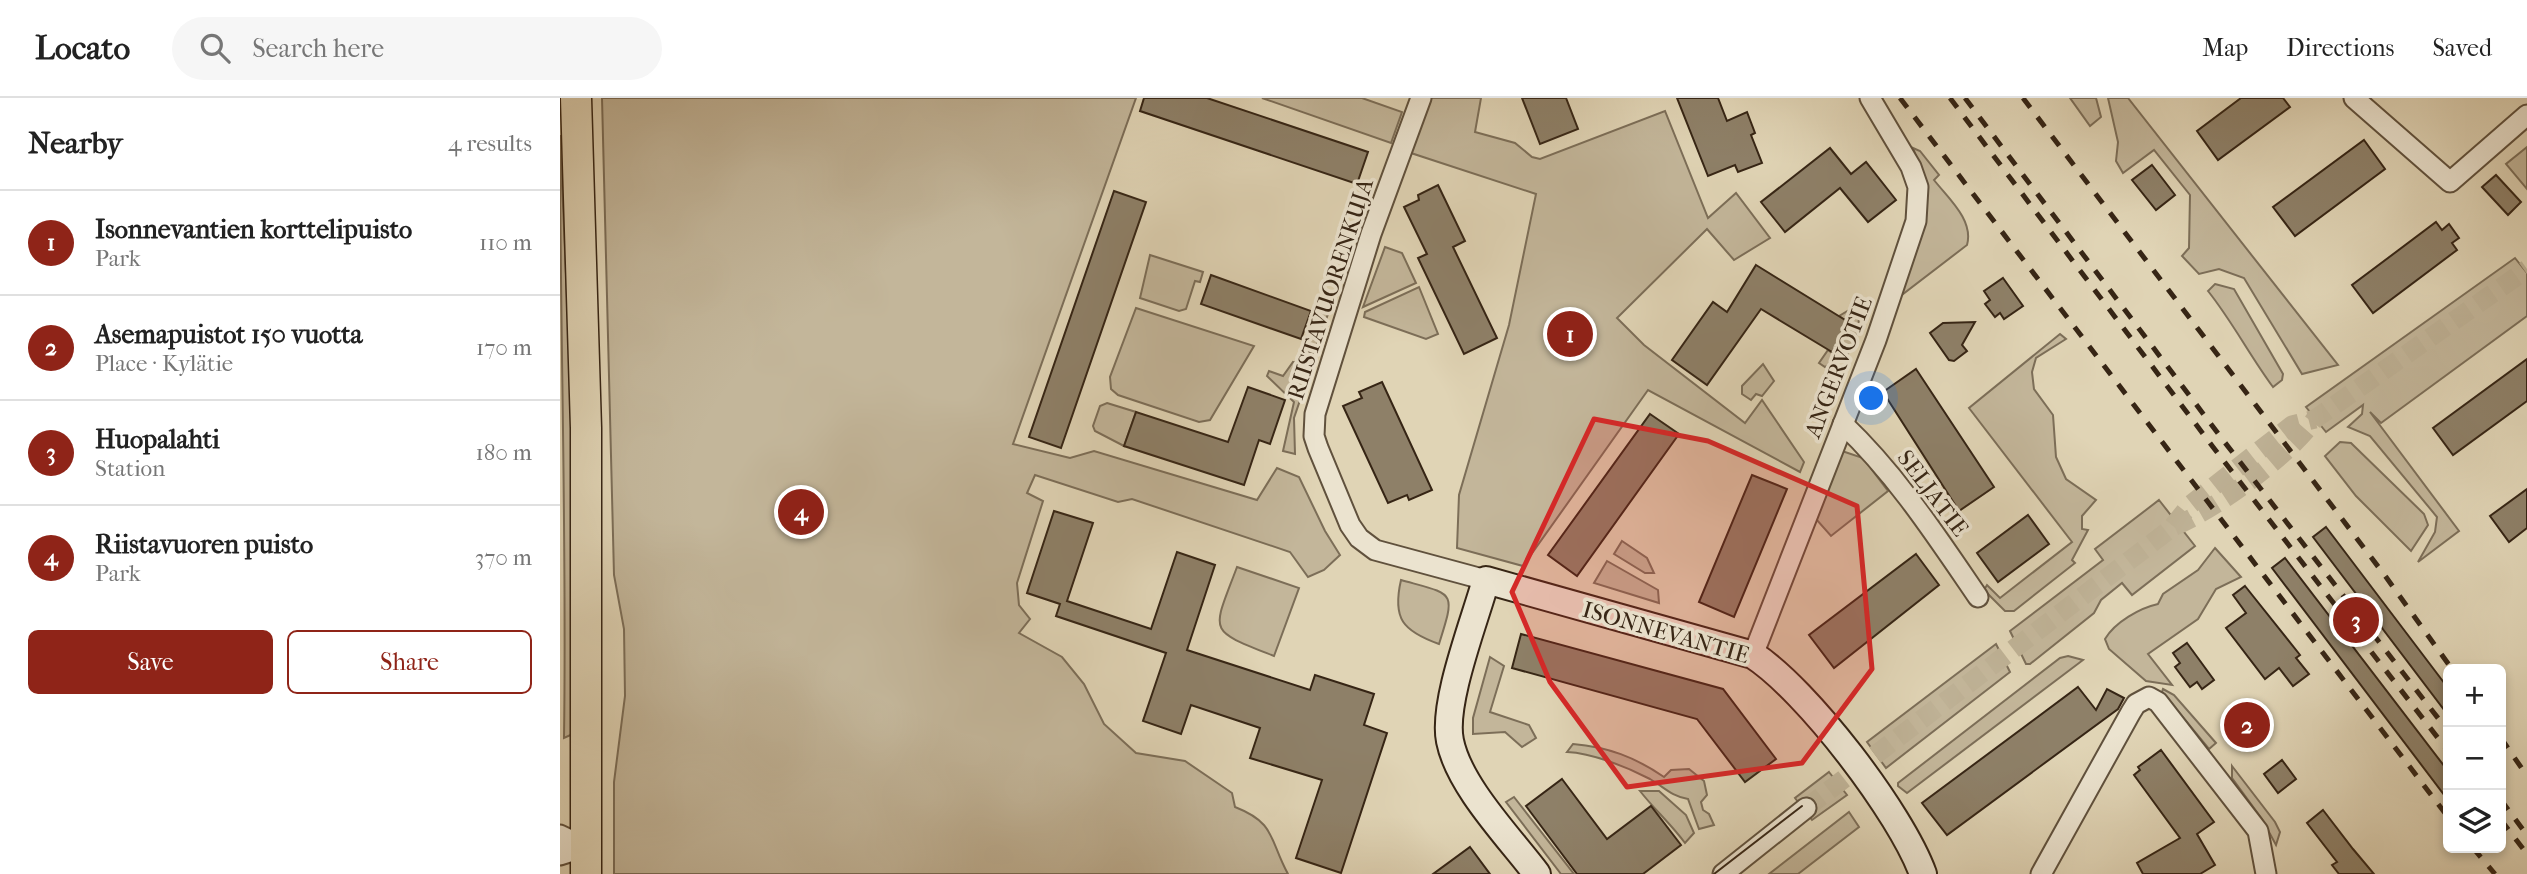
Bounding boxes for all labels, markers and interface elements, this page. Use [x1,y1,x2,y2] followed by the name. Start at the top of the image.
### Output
[172,17,662,80] search box
[35,29,130,68] text: Locato
[196,29,234,67] icon: search
[252,33,384,64] text: Search here
[2202,34,2248,62] text: Map
[2286,34,2394,62] text: Directions
[2432,34,2492,62] text: Saved
[28,126,123,161] text: Nearby
[448,130,532,157] text: 4 results
[1282,174,1379,403] street label: RIISTAVUORENKUJA
[95,214,412,245] text: Isonnevantien korttelipuisto
[47,229,55,256] text: 1
[479,229,532,256] text: 110 m
[95,245,141,272] text: Park
[1799,293,1878,442] street label: ANGERVOTIE
[1547,308,1593,360] pin: 1
[95,319,363,350] text: Asemapuistot 150 vuotta
[45,334,57,361] text: 2
[476,334,532,361] text: 170 m
[95,350,233,377] text: Place · Kylätie
[1854,381,1888,415] your location
[95,424,220,455] text: Huopalahti
[46,439,56,466] text: 3
[475,439,532,466] text: 180 m
[1892,445,1974,542] street label: SELJATIE
[95,455,165,482] text: Station
[778,486,824,538] pin: 4
[95,529,313,560] text: Riistavuoren puisto
[44,544,58,571] text: 4
[475,544,532,571] text: 370 m
[95,560,141,587] text: Park
[2333,594,2379,646] pin: 3
[1579,596,1752,669] street label: ISONNEVANTIE
[28,630,273,694] button: Save
[287,630,532,694] button: Share
[2443,664,2506,853] map controls
[2443,664,2506,727] button: +
[2224,699,2270,751] pin: 2
[2443,727,2506,790] button: −
[2443,790,2506,853] button: layers

